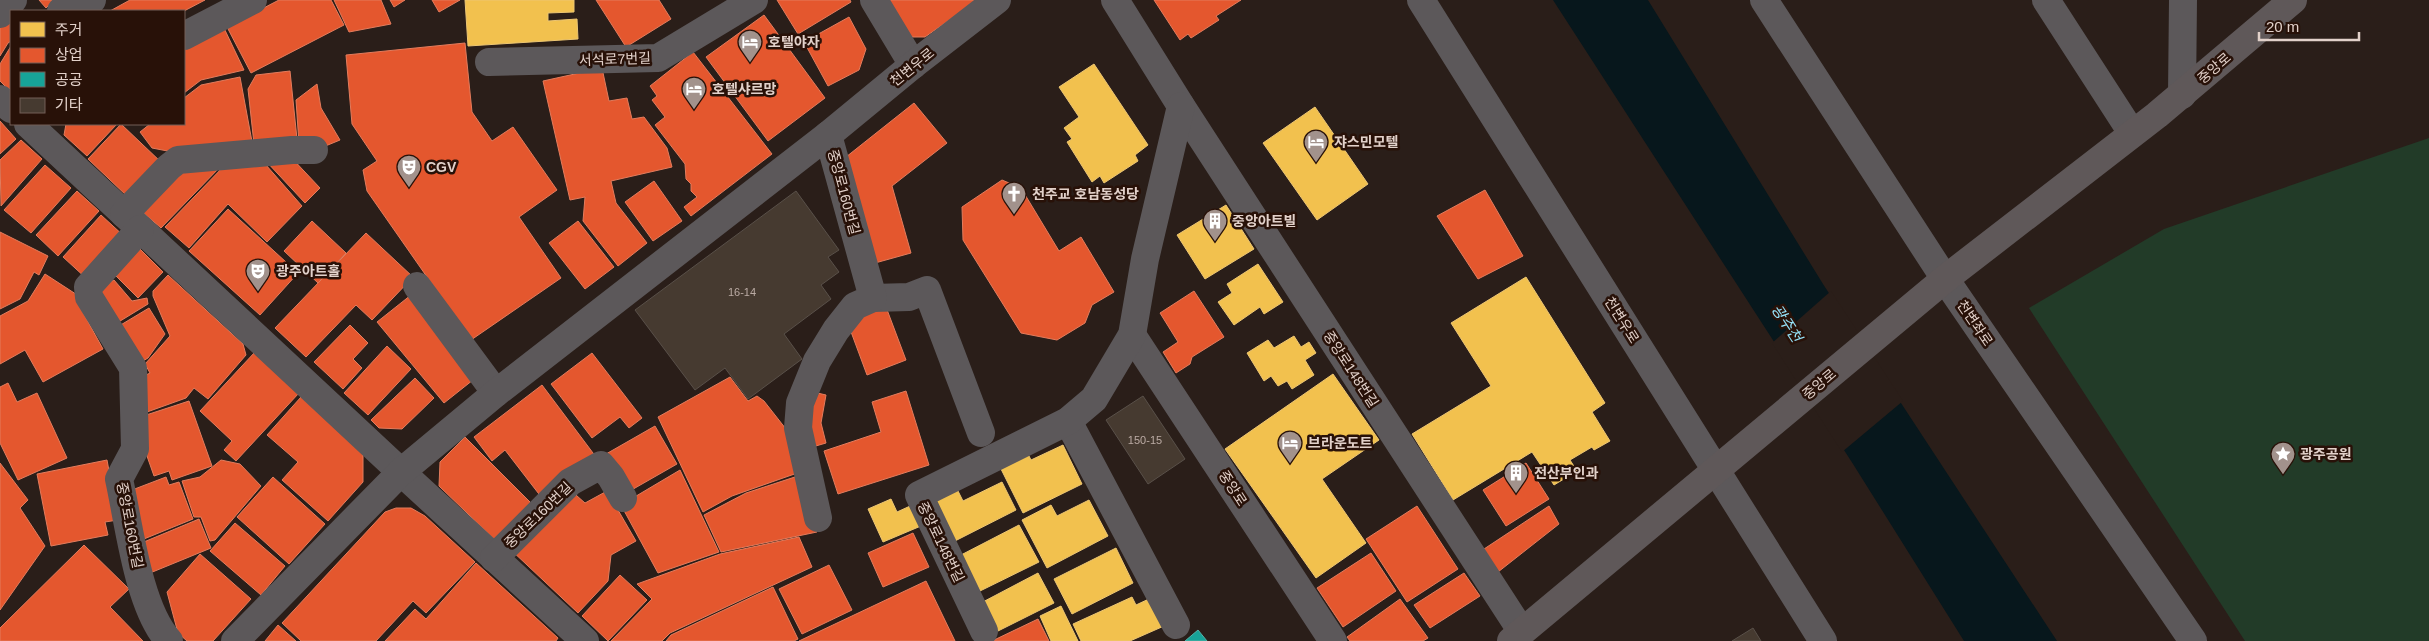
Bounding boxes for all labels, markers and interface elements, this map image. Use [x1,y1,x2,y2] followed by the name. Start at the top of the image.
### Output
[10,10,185,125] legend
[2259,10,2359,42] scale bar
[2266,18,2299,35] text: 20 m
[55,21,83,38] text: 주거
[737,29,763,63] hotel icon: 호텔야자
[768,34,820,50] place label: 호텔야자
[887,44,937,89] street label: 천변우로
[55,46,83,63] text: 상업
[2194,49,2234,87] street label: 중앙로
[579,50,651,68] street label: 서석로7번길
[55,71,83,88] text: 공공
[681,76,707,110] hotel icon: 호텔샤르망
[712,81,777,97] place label: 호텔샤르망
[55,96,83,113] text: 기타
[1303,129,1329,163] hotel icon: 쟈스민모텔
[1334,134,1399,150] place label: 쟈스민모텔
[825,148,863,236] street label: 중앙로160번길
[396,154,422,188] theatre icon: CGV
[426,159,457,175] place label: CGV
[1001,181,1027,215] church icon: 천주교 호남동성당
[1032,186,1139,202] place label: 천주교 호남동성당
[1202,208,1228,242] building icon: 중앙아트빌
[1232,213,1296,229] place label: 중앙아트빌
[245,258,271,292] theatre icon: 광주아트홀
[276,263,341,279] place label: 광주아트홀
[728,286,756,298] house number: 16-14
[1602,294,1642,346] street label: 천변우로
[1954,297,1996,349] street label: 천변좌로
[1769,301,1807,347] water label: 광주천
[1320,328,1382,410] street label: 중앙로148번길
[1799,365,1839,403] street label: 중앙로
[1277,430,1303,464] hotel icon: 브라운도트
[1128,434,1162,446] house number: 150-15
[1308,435,1373,451] place label: 브라운도트
[2270,441,2296,475] place icon: 광주공원
[2300,446,2352,462] place label: 광주공원
[1503,460,1529,494] building icon: 전산부인과
[1534,465,1599,481] place label: 전산부인과
[1216,467,1250,509] street label: 중앙로
[501,479,575,551] street label: 중앙로160번길
[114,480,146,570] street label: 중앙로160번길
[915,499,967,585] street label: 중앙로148번길

